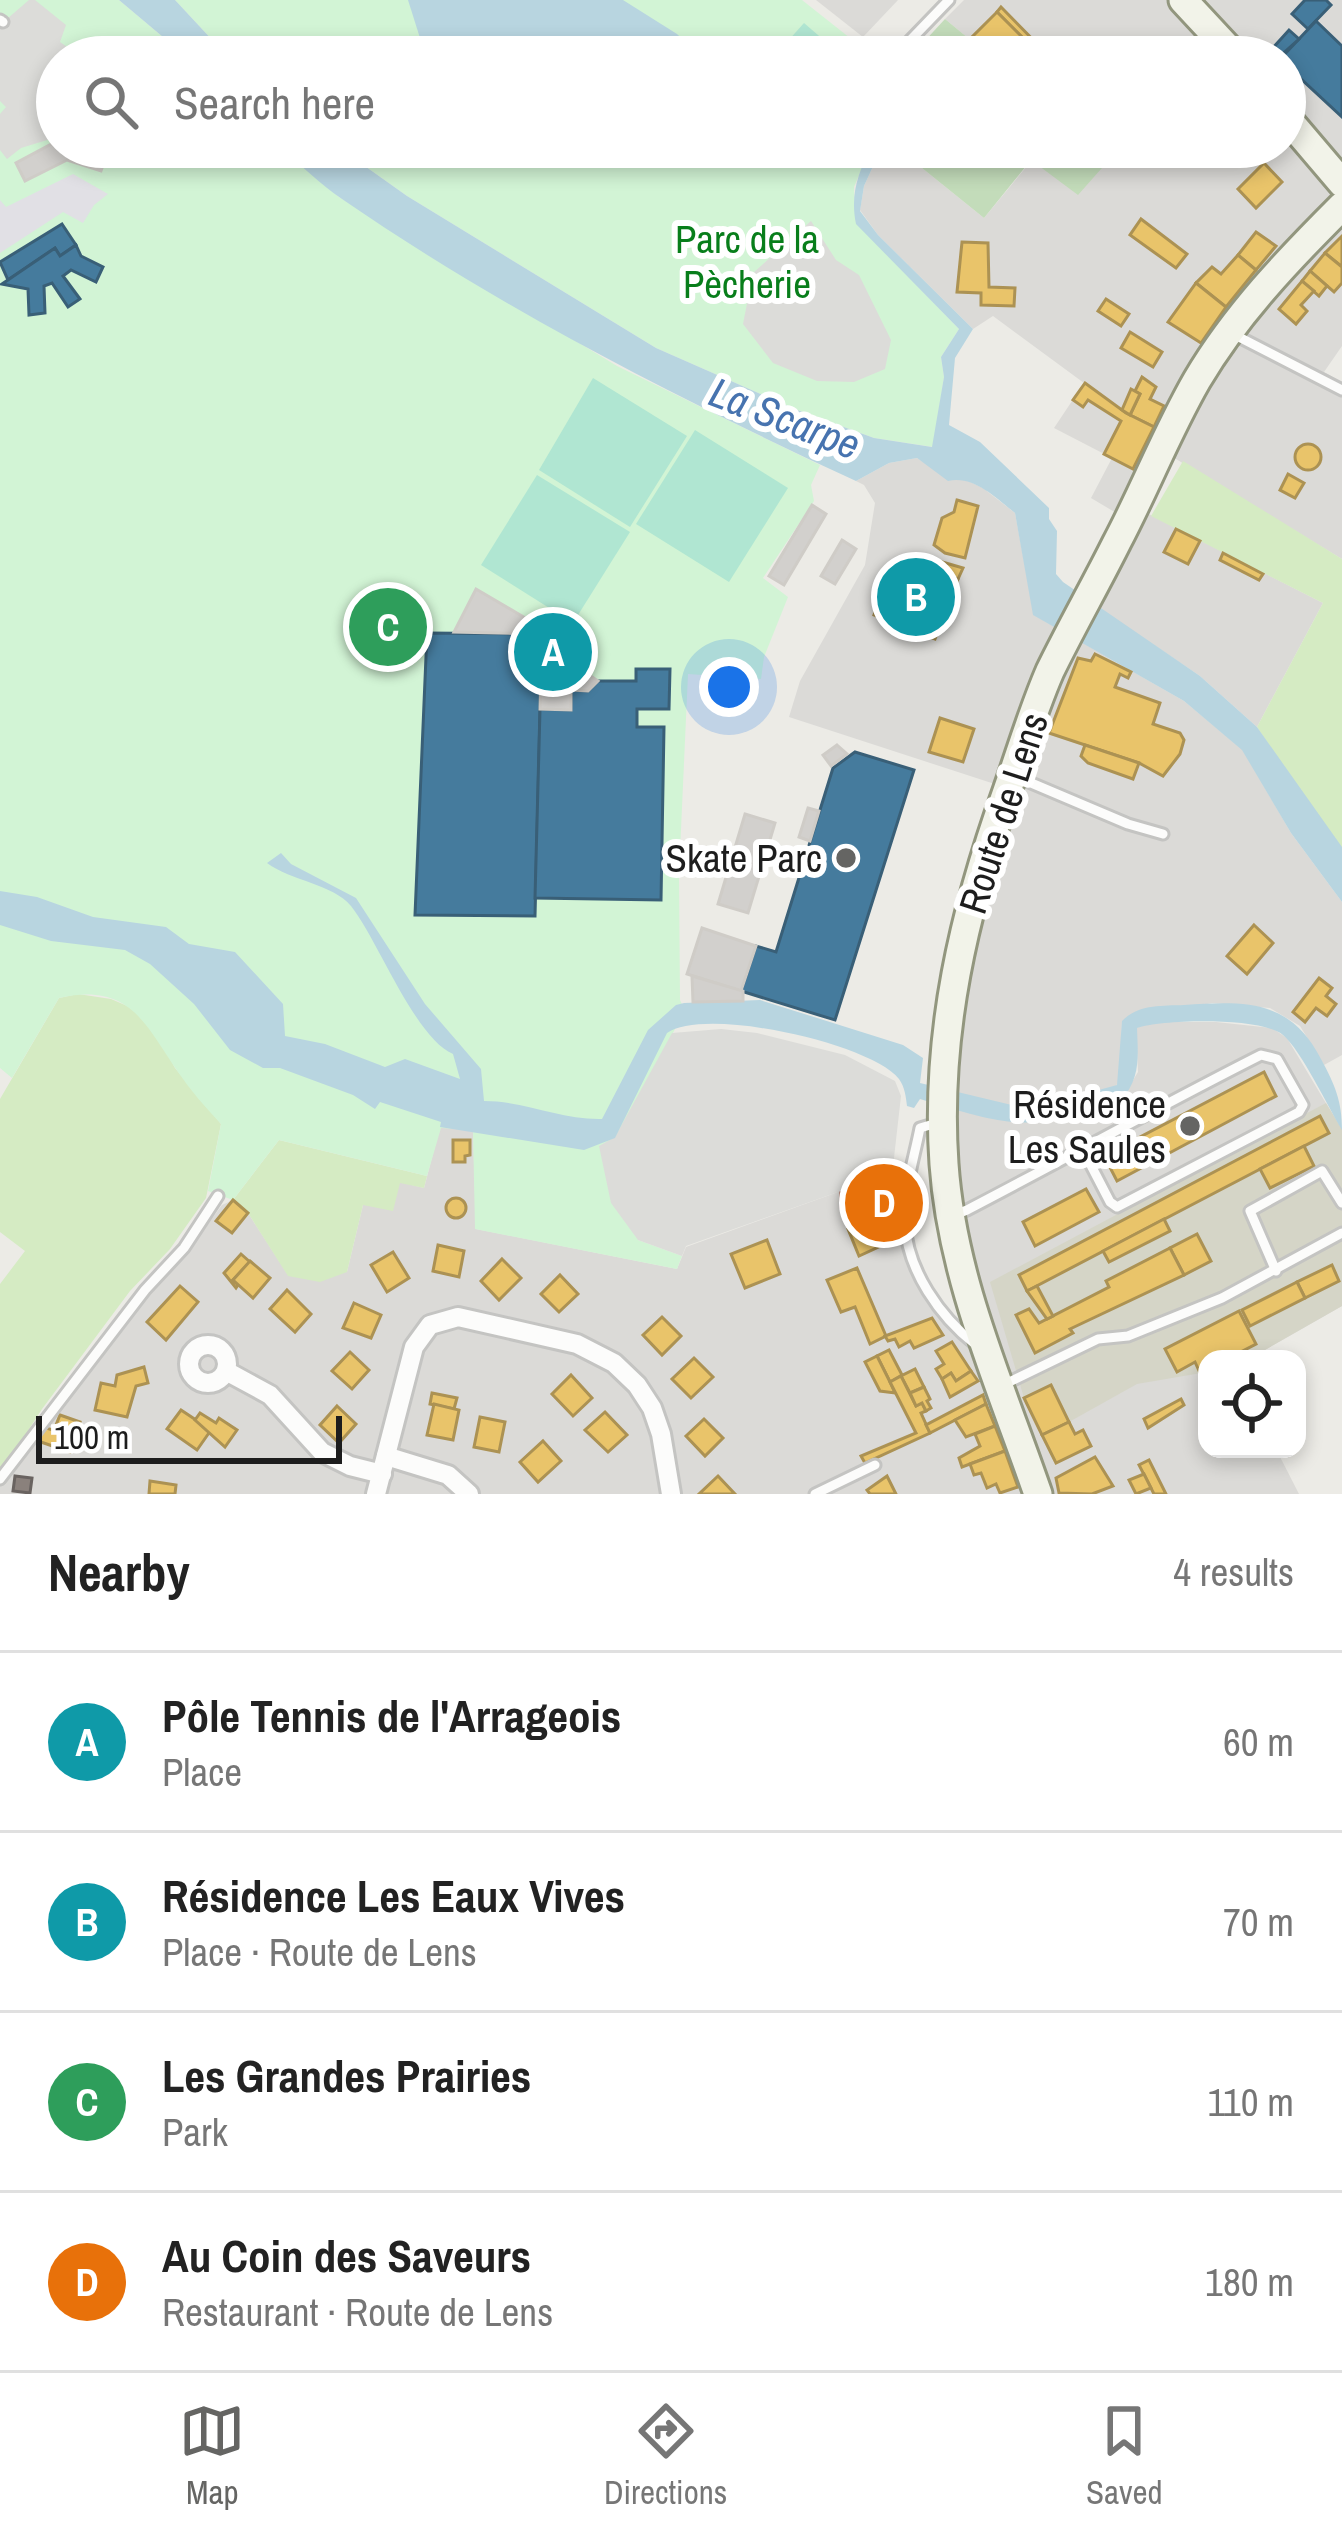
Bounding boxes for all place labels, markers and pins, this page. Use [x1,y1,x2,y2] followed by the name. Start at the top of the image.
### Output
[877,552,955,642] pin: B
[349,582,427,672] pin: C
[514,607,592,697] pin: A
[666,832,822,884] place label: Skate Parc
[833,845,859,871] marker: Skate Parc
[1008,1078,1166,1175] place label: Résidence Les Saules
[1177,1113,1203,1139] marker: Résidence Les Saules
[845,1158,923,1248] pin: D

